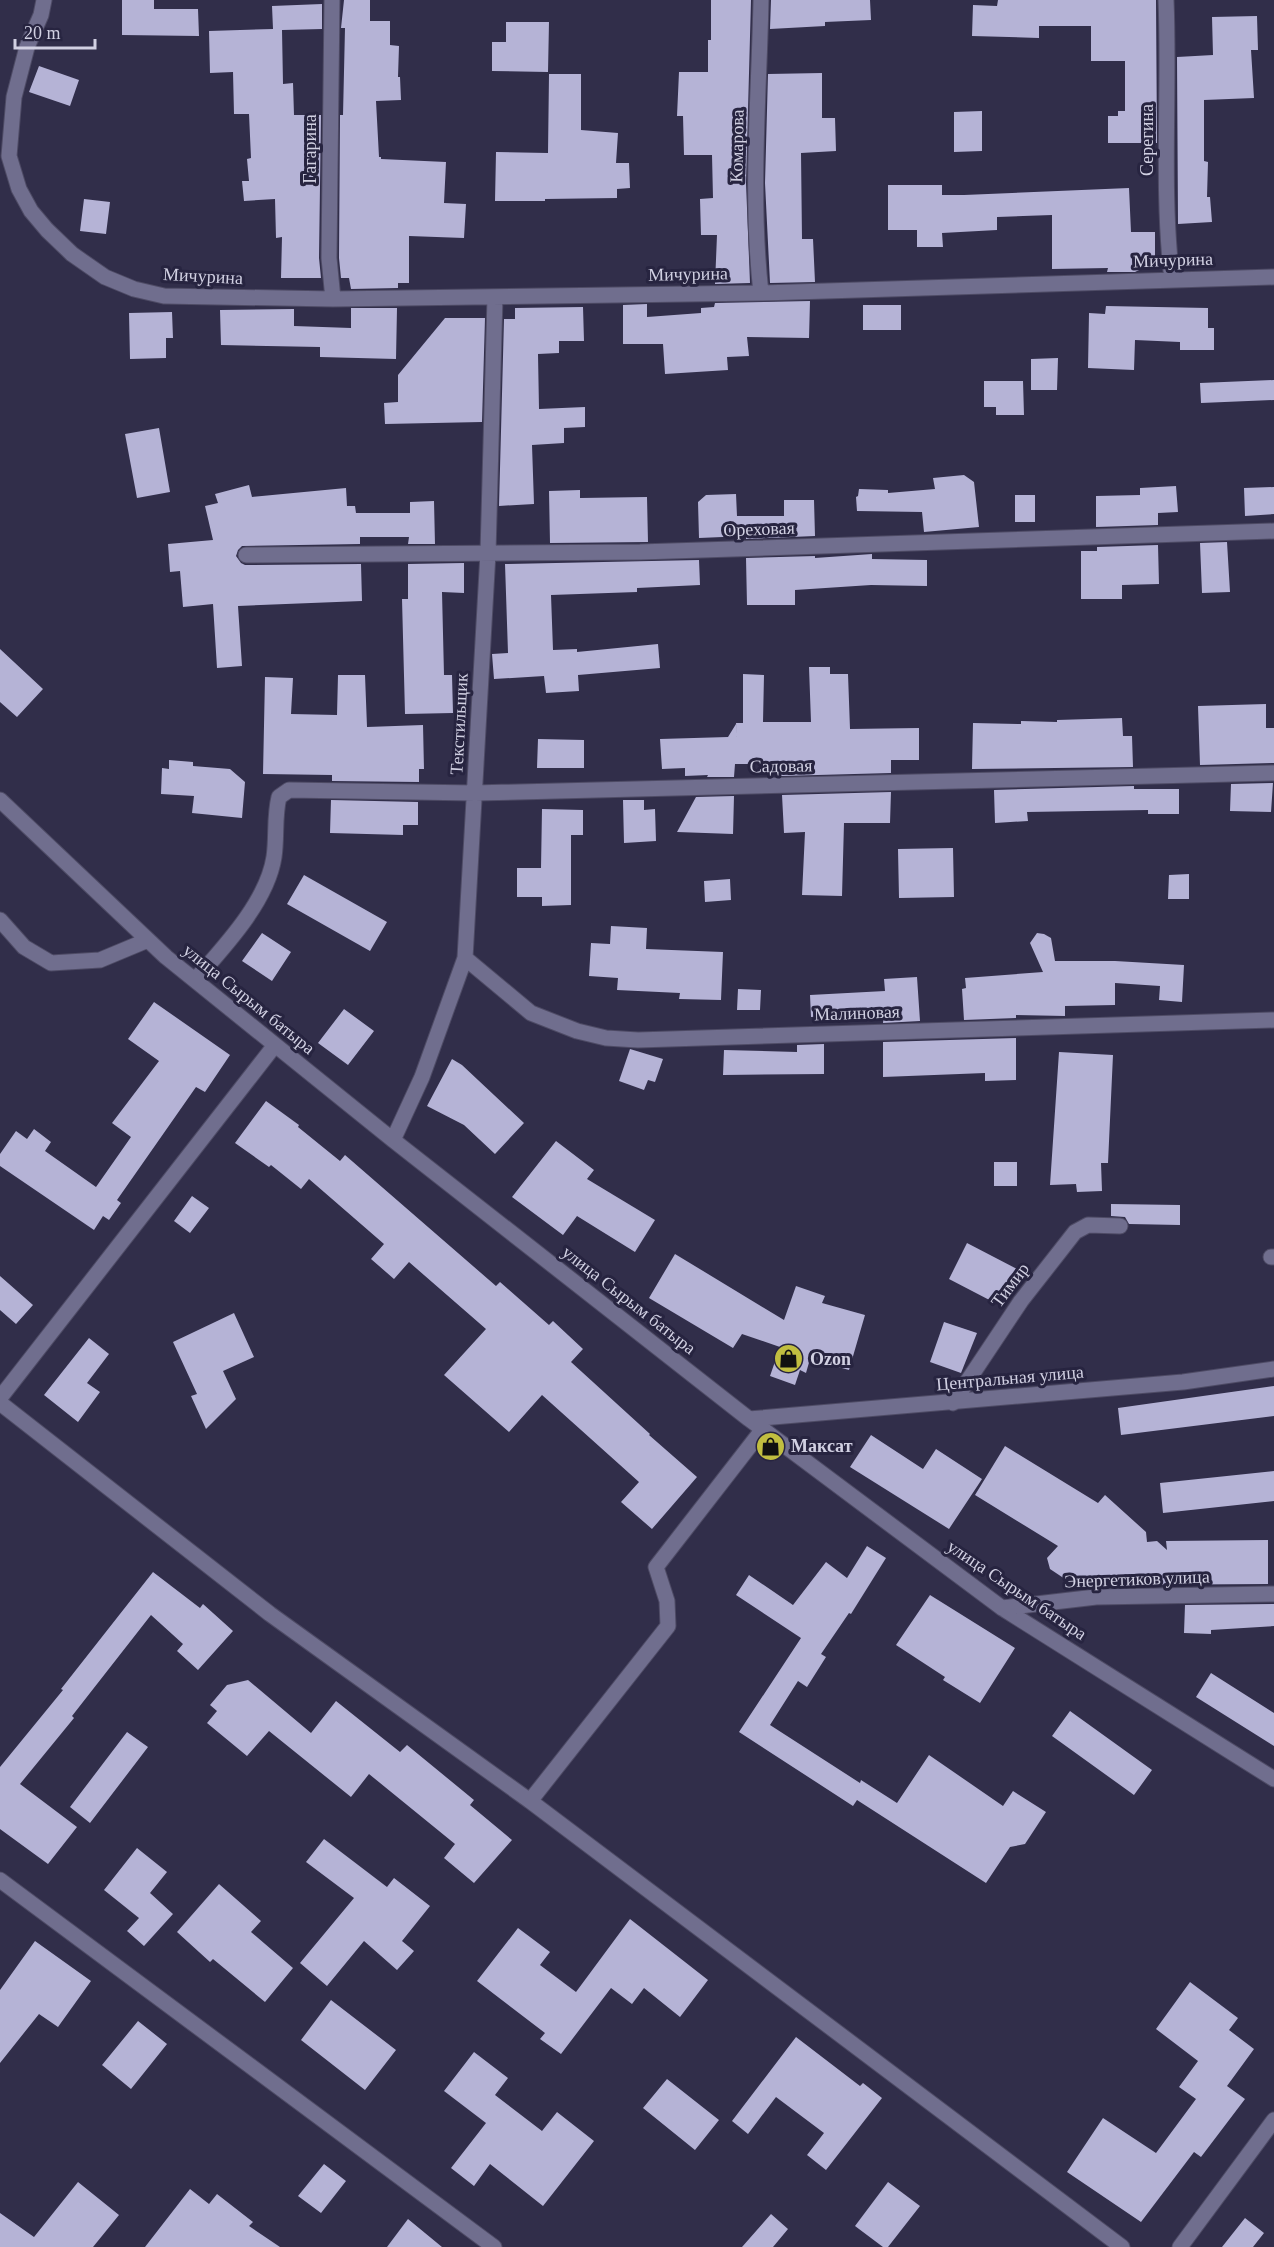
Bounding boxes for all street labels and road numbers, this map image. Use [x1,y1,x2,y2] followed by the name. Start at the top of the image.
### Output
[1137,104,1157,176] street label: Серегина
[726,109,748,183] street label: Комарова
[300,114,320,184] street label: Гагарина
[1133,249,1213,271] street label: Мичурина
[648,263,728,285] street label: Мичурина
[163,264,243,288] street label: Мичурина
[723,518,795,540] street label: Ореховая
[446,673,472,775] street label: Текстильщик
[749,755,813,777] street label: Садовая
[179,940,319,1058] street label: улица Сырым батыра
[814,1002,900,1024] street label: Малиновая
[558,1242,700,1358] street label: улица Сырым батыра
[987,1259,1033,1311] street label: Тимир
[935,1362,1085,1394] street label: Центральная улица
[944,1536,1090,1644] street label: улица Сырым батыра
[1064,1566,1210,1592] street label: Энергетиков улица

